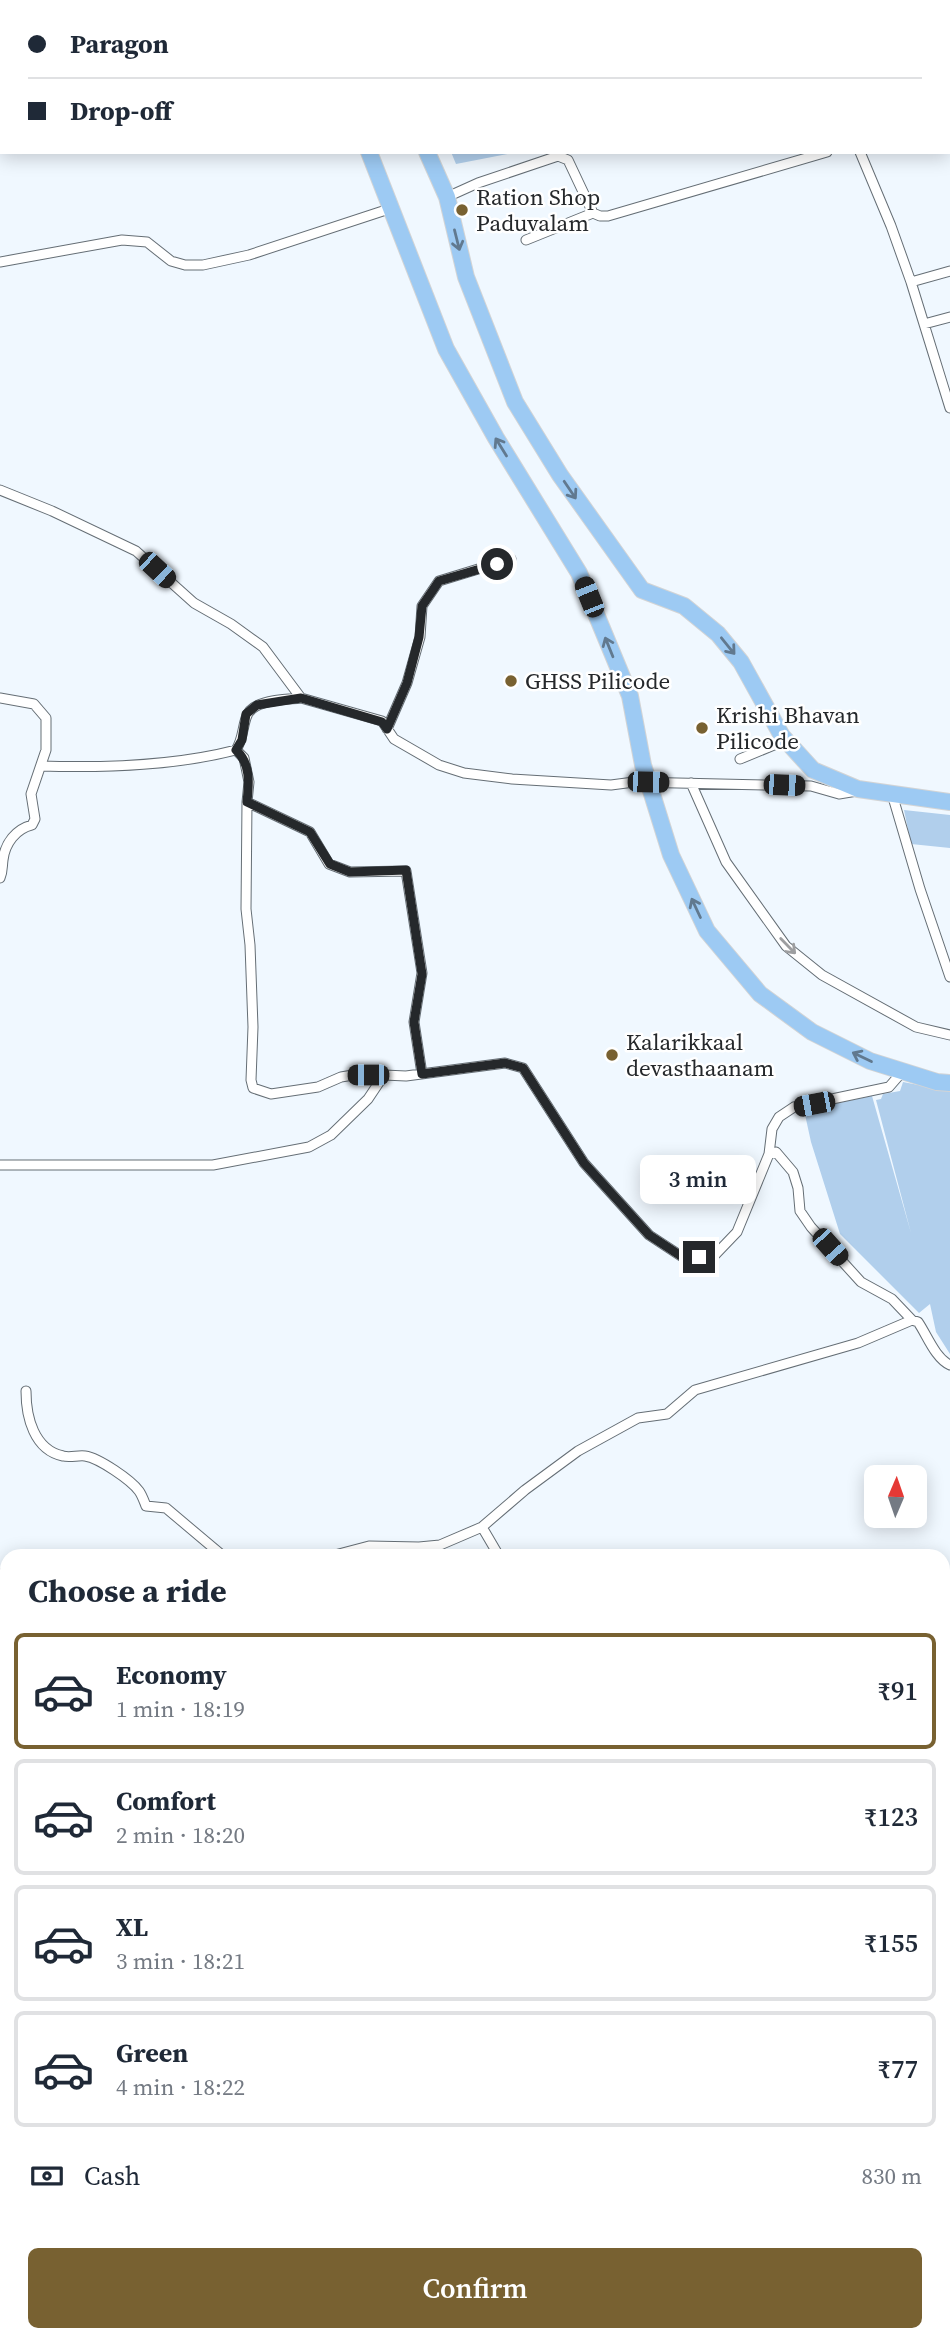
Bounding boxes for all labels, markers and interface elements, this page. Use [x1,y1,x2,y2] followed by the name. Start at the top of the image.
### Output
[70,26,169,62] text: Paragon
[70,93,172,129] text: Drop-off
[476,181,600,239] place label: Ration Shop Paduvalam
[454,202,470,218] marker: Ration Shop Paduvalam
[451,228,464,251] one-way arrow
[494,438,508,458] one-way arrow
[563,480,577,499] one-way arrow
[135,548,180,592] car
[481,548,513,580] route start
[572,574,607,620] car
[602,636,615,658] one-way arrow
[720,636,735,654] one-way arrow
[525,665,670,697] place label: GHSS Pilicode
[503,673,519,689] marker: GHSS Pilicode
[716,699,860,757] place label: Krishi Bhavan Pilicode
[694,720,710,736] marker: Krishi Bhavan Pilicode
[627,771,670,793] car
[763,774,806,796] car
[689,898,702,919] one-way arrow
[779,937,796,954] one-way arrow
[626,1026,775,1084] place label: Kalarikkaal devasthaanam
[604,1047,620,1063] marker: Kalarikkaal devasthaanam
[852,1049,873,1063] one-way arrow
[348,1065,390,1086] car
[792,1090,837,1118] car
[641,1156,757,1204] callout: 3 min
[668,1163,728,1195] text: 3 min
[809,1224,852,1270] car
[683,1241,715,1273] route end
[864,1465,928,1528] north arrow
[864,1465,927,1528] map controls
[28,1569,227,1613] text: Choose a ride
[116,1657,227,1693] text: Economy
[32,1660,95,1723] icon: car
[877,1673,918,1709] text: ₹91
[116,1693,245,1725] text: 1 min · 18:19
[116,1783,216,1819] text: Comfort
[32,1786,95,1849] icon: car
[864,1799,918,1835] text: ₹123
[116,1819,245,1851] text: 2 min · 18:20
[116,1909,148,1945] text: XL
[32,1912,95,1975] icon: car
[864,1925,918,1961] text: ₹155
[116,1945,245,1977] text: 3 min · 18:21
[116,2035,188,2071] text: Green
[32,2038,95,2101] icon: car
[877,2051,918,2087] text: ₹77
[116,2071,245,2103] text: 4 min · 18:22
[28,2157,66,2195] icon: cash
[84,2158,140,2194] text: Cash
[861,2160,922,2192] text: 830 m
[28,2248,922,2328] button: Confirm

